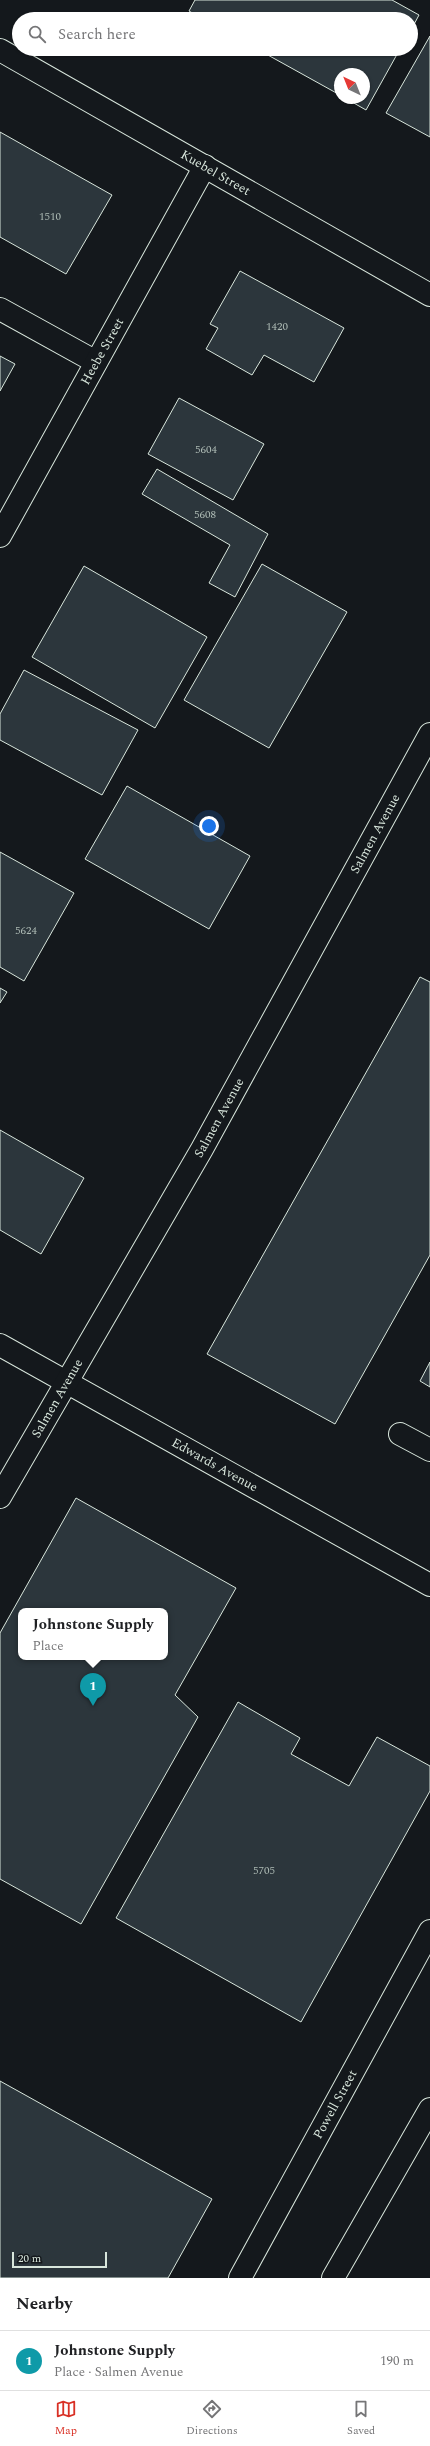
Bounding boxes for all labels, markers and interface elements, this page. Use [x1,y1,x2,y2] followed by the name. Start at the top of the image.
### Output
[12,12,418,56] search box
[26,23,48,45] icon: search
[58,23,136,46] text: Search here
[334,68,370,104] north arrow
[177,145,254,201] street label: Kuebel Street
[39,208,61,225] house number: 1510
[76,314,129,389] street label: Heebe Street
[266,318,288,335] house number: 1420
[195,441,217,458] house number: 5604
[194,506,216,523] house number: 5608
[345,790,405,877] street label: Salmen Avenue
[199,816,219,836] your location
[15,922,37,939] house number: 5624
[189,1074,249,1162] street label: Salmen Avenue
[26,1355,88,1442] street label: Salmen Avenue
[168,1433,262,1497] street label: Edwards Avenue
[18,1608,168,1660] popup
[32,1613,154,1636] text: Johnstone Supply
[32,1636,63,1656] text: Place
[80,1673,106,1706] pin: 1
[253,1862,275,1879] house number: 5705
[308,2066,362,2143] street label: Powell Street
[12,2250,107,2269] scale bar
[18,2250,41,2267] text: 20 m
[16,2291,72,2317] text: Nearby
[54,2339,175,2362] text: Johnstone Supply
[25,2351,33,2371] text: 1
[380,2351,414,2371] text: 190 m
[54,2362,183,2382] text: Place · Salmen Avenue
[55,2398,77,2439] tab: Map
[186,2398,238,2439] tab: Directions
[347,2398,375,2439] tab: Saved

